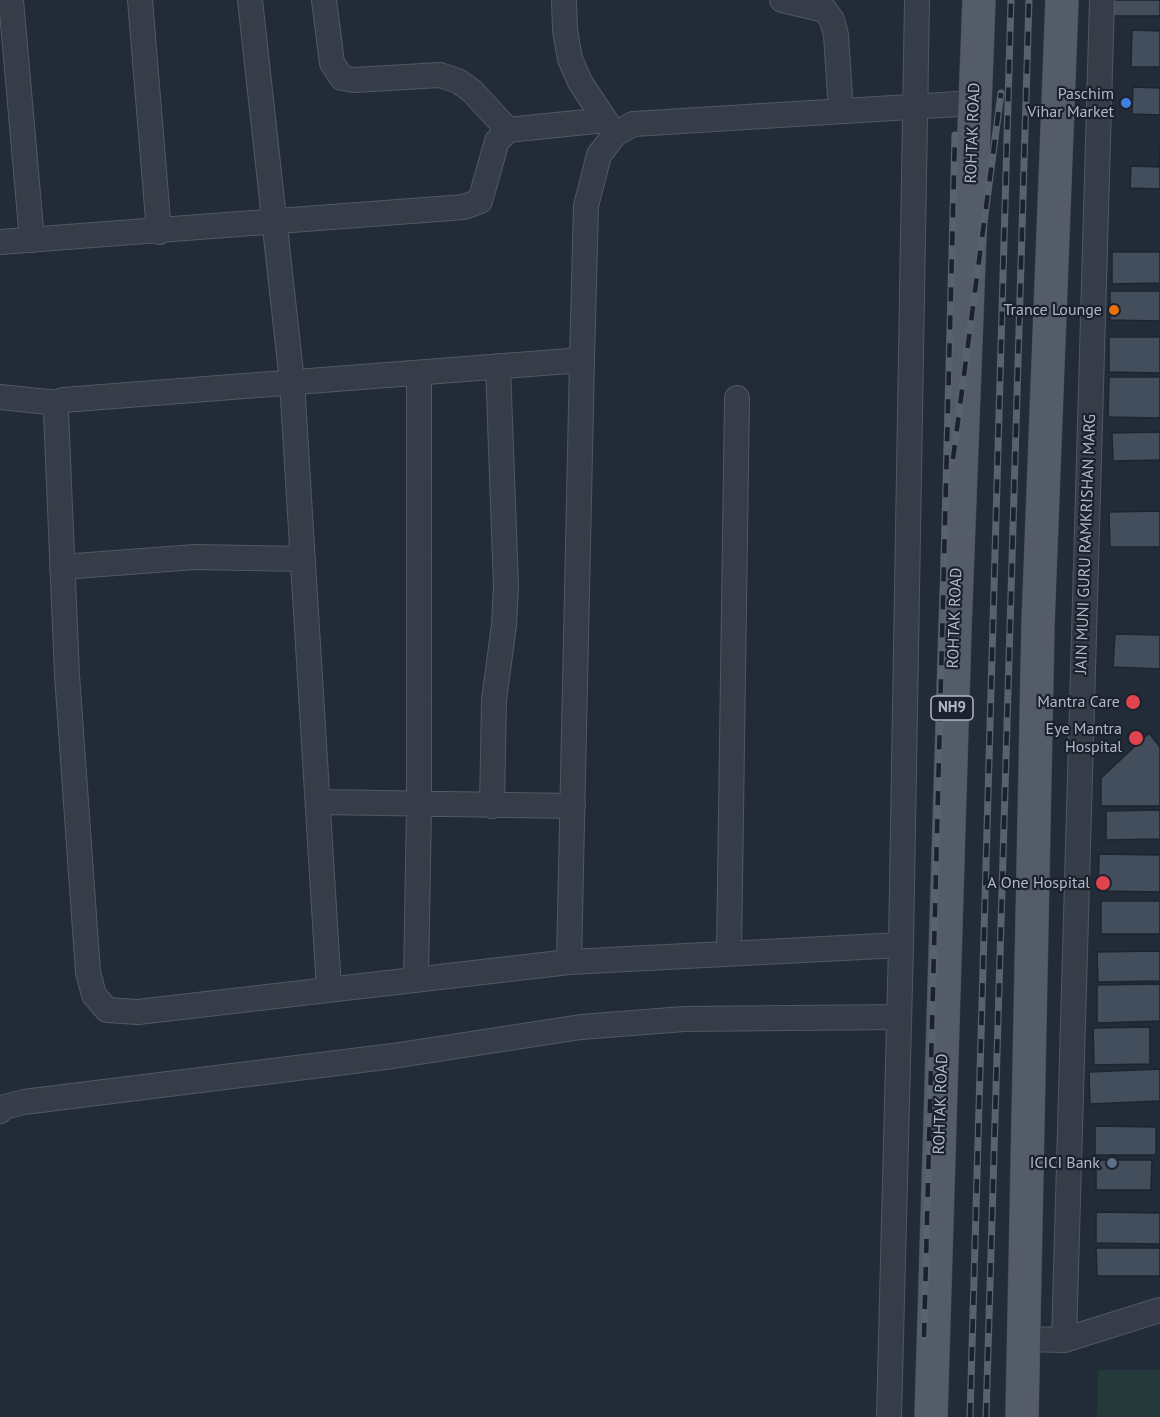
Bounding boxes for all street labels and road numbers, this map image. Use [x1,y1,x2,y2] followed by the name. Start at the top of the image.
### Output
[962,82,984,184] street label: ROHTAK ROAD
[1072,414,1100,674] street label: JAIN MUNI GURU RAMKRISHAN MARG
[944,567,966,669] street label: ROHTAK ROAD
[931,696,973,720] road number: NH9
[930,1053,952,1155] street label: ROHTAK ROAD

